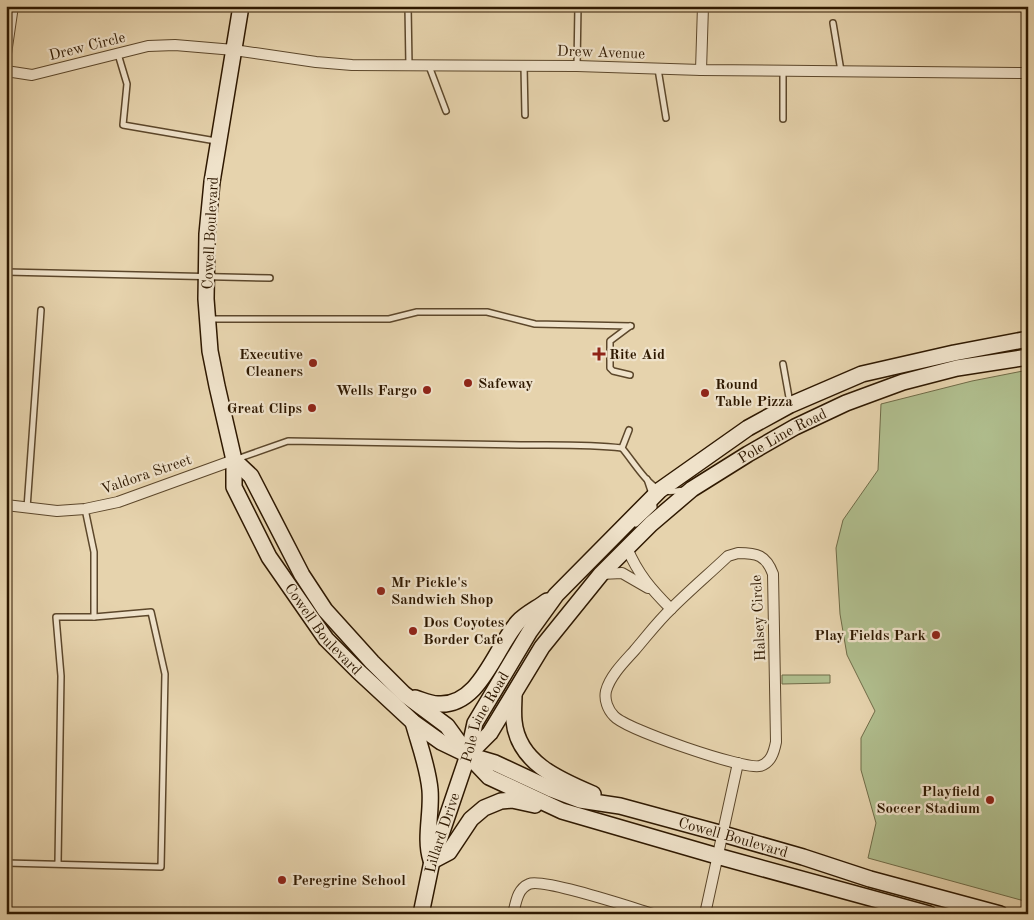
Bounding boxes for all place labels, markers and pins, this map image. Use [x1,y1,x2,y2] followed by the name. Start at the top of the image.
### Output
[239,348,303,380] place label: Executive Cleaners
[593,348,605,360] marker: Rite Aid
[609,348,665,363] place label: Rite Aid
[307,357,319,369] marker: Executive Cleaners
[462,377,474,389] marker: Safeway
[478,377,533,392] place label: Safeway
[715,378,793,410] place label: Round Table Pizza
[336,384,417,399] place label: Wells Fargo
[421,384,433,396] marker: Wells Fargo
[699,387,711,399] marker: Round Table Pizza
[227,402,302,417] place label: Great Clips
[306,402,318,414] marker: Great Clips
[391,576,493,608] place label: Mr Pickle's Sandwich Shop
[375,585,387,597] marker: Mr Pickle's Sandwich Shop
[423,616,504,648] place label: Dos Coyotes Border Cafe
[407,625,419,637] marker: Dos Coyotes Border Cafe
[814,629,927,644] place label: Play Fields Park
[930,629,942,641] marker: Play Fields Park
[876,785,980,817] place label: Playfield Soccer Stadium
[984,794,996,806] marker: Playfield Soccer Stadium
[276,874,288,886] marker: Peregrine School
[292,874,406,889] place label: Peregrine School

